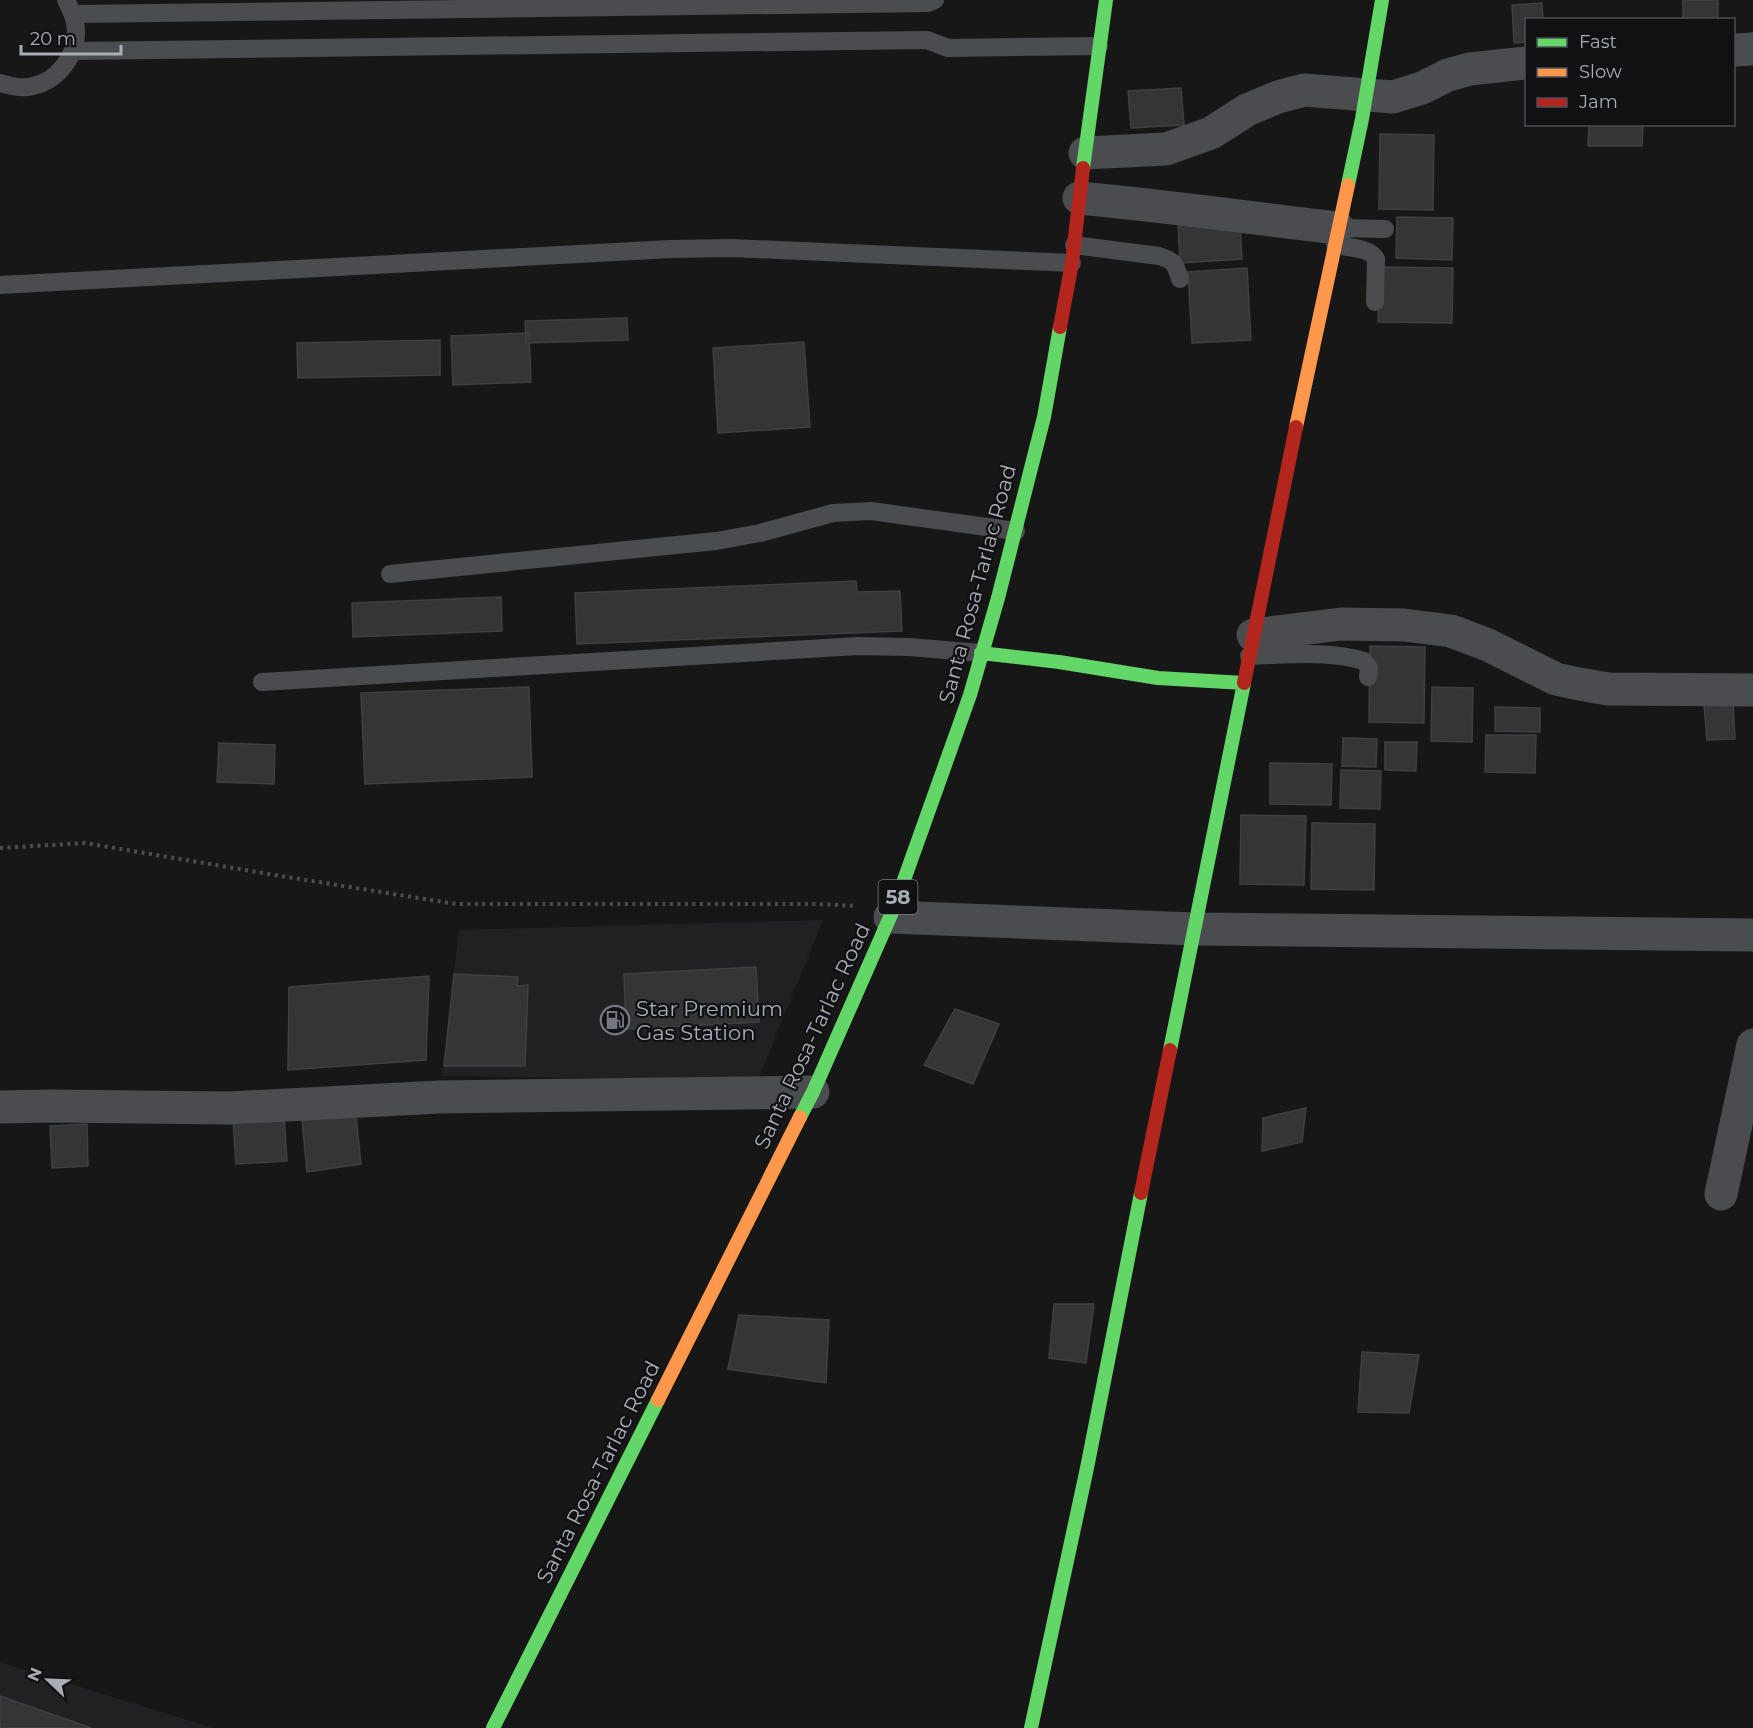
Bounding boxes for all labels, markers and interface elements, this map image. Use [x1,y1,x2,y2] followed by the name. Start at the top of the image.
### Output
[21,18,122,56] scale bar
[1525,18,1735,126] legend
[30,28,76,50] text: 20 m
[1579,31,1617,53] text: Fast
[1579,61,1622,83] text: Slow
[1578,91,1618,113] text: Jam
[933,462,1021,706] street label: Santa Rosa-Tarlac Road
[878,880,918,914] road number: 58
[749,919,875,1153] street label: Santa Rosa-Tarlac Road
[636,996,783,1045] place label: Star Premium Gas Station
[599,1004,631,1036] fuel station icon: Star Premium Gas Station
[531,1357,665,1587] street label: Santa Rosa-Tarlac Road
[18,1650,78,1710] north arrow
[23,1665,46,1684] text: N

